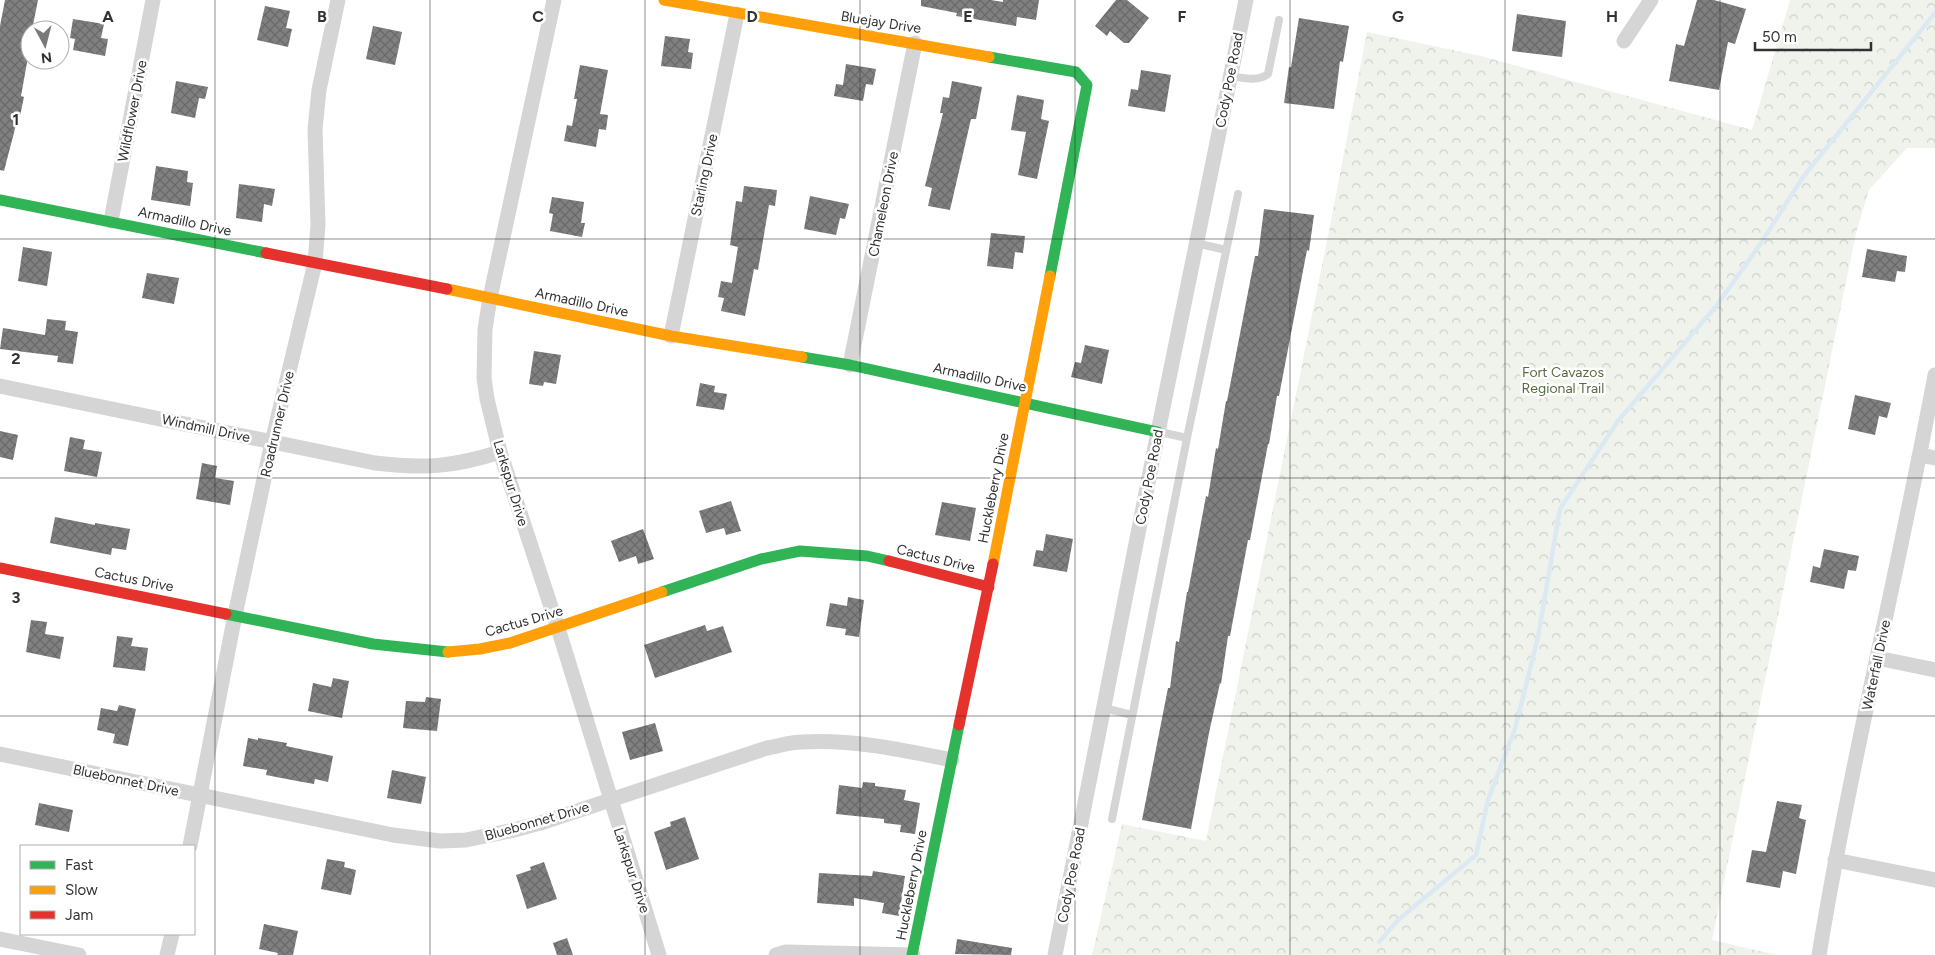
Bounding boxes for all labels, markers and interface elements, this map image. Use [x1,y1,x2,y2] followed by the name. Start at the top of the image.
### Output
[102,7,114,26] text: A
[317,7,327,26] text: B
[532,7,544,26] text: C
[746,7,758,26] text: D
[963,7,973,26] text: E
[1178,7,1187,26] text: F
[1392,7,1404,26] text: G
[1606,7,1618,26] text: H
[840,8,923,37] street label: Bluejay Drive
[20,20,70,70] north arrow
[1755,20,1871,52] scale bar
[1762,28,1797,46] text: 50 m
[1212,31,1247,129] street label: Cody Poe Road
[40,48,53,67] text: N
[114,58,151,163] street label: Wildflower Drive
[13,110,19,129] text: 1
[687,132,722,218] street label: Starling Drive
[865,150,902,258] street label: Chameleon Drive
[137,203,233,240] street label: Armadillo Drive
[534,284,630,321] street label: Armadillo Drive
[11,349,21,368] text: 2
[932,359,1028,396] street label: Armadillo Drive
[1522,364,1604,397] park label: Fort Cavazos Regional Trail
[257,369,298,479] street label: Roadrunner Drive
[160,411,252,446] street label: Windmill Drive
[1132,428,1167,526] street label: Cody Poe Road
[974,431,1013,545] street label: Huckleberry Drive
[489,438,532,529] street label: Larkspur Drive
[895,541,977,577] street label: Cactus Drive
[93,563,175,596] street label: Cactus Drive
[12,588,21,607] text: 3
[483,602,565,641] street label: Cactus Drive
[1859,618,1894,712] street label: Waterfall Drive
[71,761,181,800] street label: Bluebonnet Drive
[483,798,592,845] street label: Bluebonnet Drive
[610,825,653,915] street label: Larkspur Drive
[1054,826,1089,924] street label: Cody Poe Road
[892,828,931,942] street label: Huckleberry Drive
[20,845,195,935] legend
[65,856,94,874] text: Fast
[65,881,98,899] text: Slow
[65,906,93,924] text: Jam

